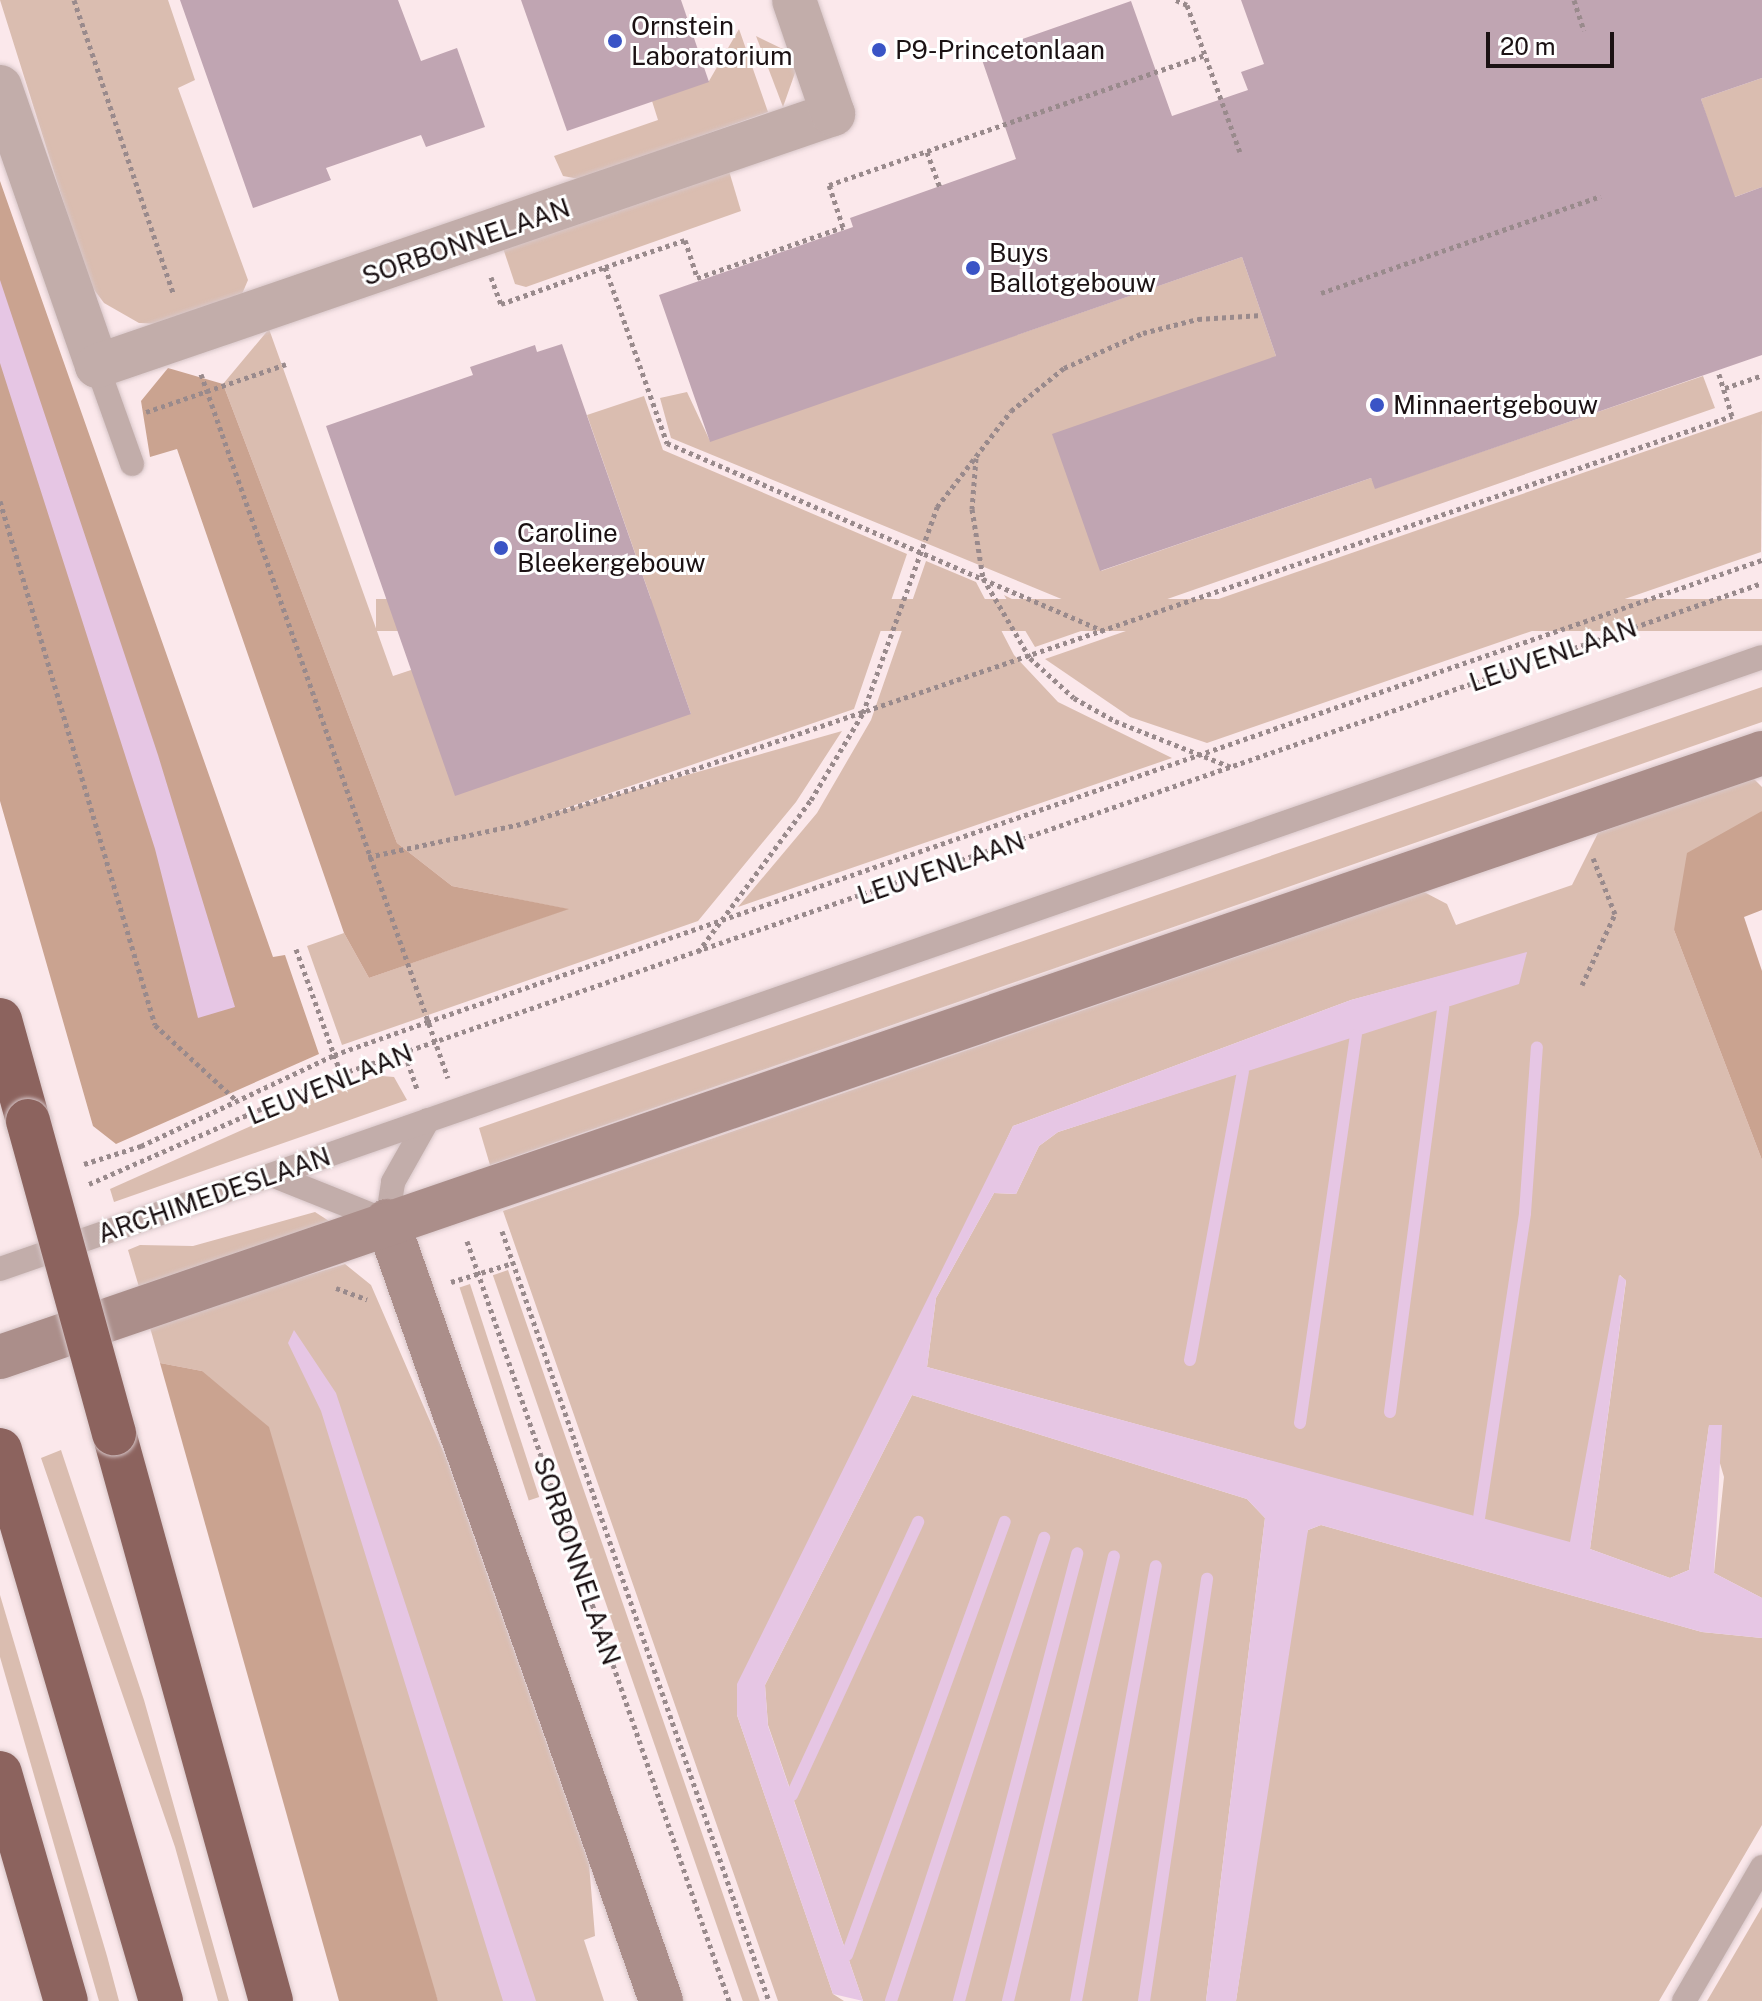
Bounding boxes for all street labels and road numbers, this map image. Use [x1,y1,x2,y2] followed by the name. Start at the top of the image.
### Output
[358,192,574,292] street label: SORBONNELAAN
[1465,612,1641,698] street label: LEUVENLAAN
[853,825,1029,911] street label: LEUVENLAAN
[243,1037,417,1131] street label: LEUVENLAAN
[94,1141,334,1249] street label: ARCHIMEDESLAAN
[527,1453,627,1669] street label: SORBONNELAAN

